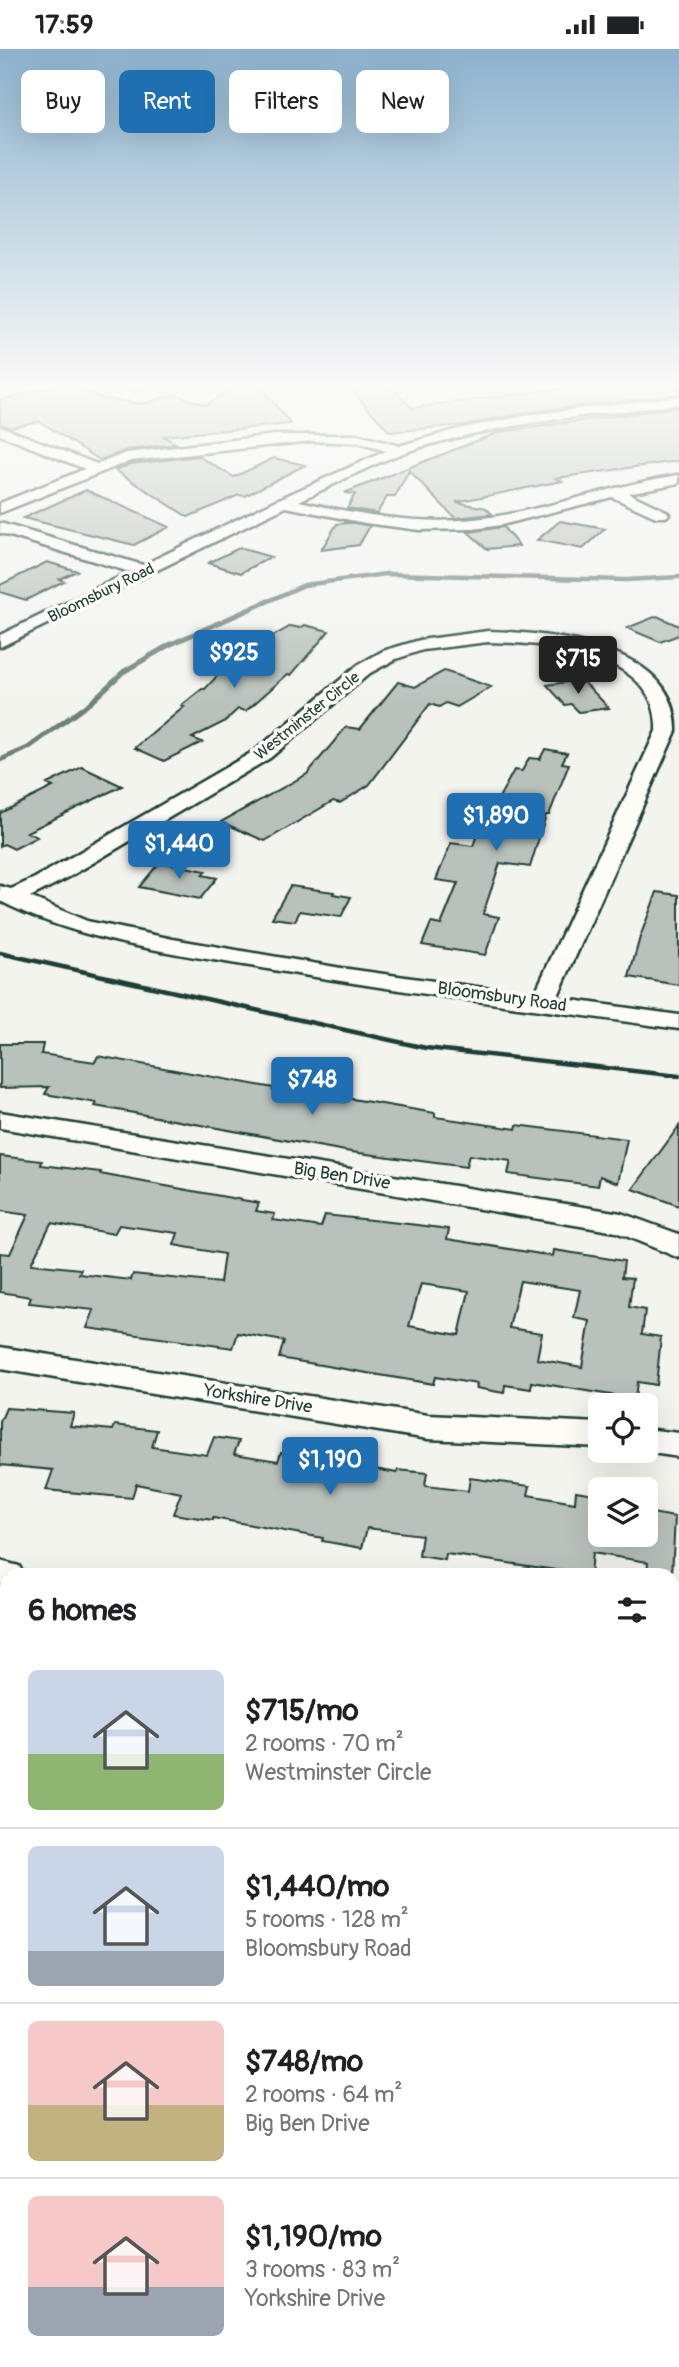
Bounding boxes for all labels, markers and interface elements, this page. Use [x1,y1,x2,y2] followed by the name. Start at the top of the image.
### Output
[35,9,93,41] text: 17:59
[21,70,105,133] chip: Buy
[119,70,215,133] chip: Rent
[229,70,342,133] chip: Filters
[356,70,449,133] chip: New
[45,559,157,627] street label: Bloomsbury Road
[193,631,275,690] pin: $925
[537,637,619,696] pin: $715
[209,638,259,667] text: $925
[555,644,601,673] text: $715
[250,667,364,765] street label: Westminster Circle
[439,793,553,853] pin: $1,890
[463,801,529,830] text: $1,890
[122,821,236,881] pin: $1,440
[144,829,214,858] text: $1,440
[436,977,568,1017] street label: Bloomsbury Road
[271,1058,353,1117] pin: $748
[287,1065,337,1094] text: $748
[292,1157,392,1195] street label: Big Ben Drive
[201,1379,314,1419] street label: Yorkshire Drive
[588,1393,658,1547] map controls
[588,1393,658,1463] button: locate
[273,1437,387,1497] pin: $1,190
[298,1445,362,1474] text: $1,190
[588,1477,658,1547] button: layers
[613,1591,651,1629] icon: filters
[28,1592,136,1629] text: 6 homes
[245,1692,359,1729] text: $715/mo
[84,1698,168,1782] icon: home
[245,1729,404,1758] text: 2 rooms · 70 m²
[245,1758,431,1787] text: Westminster Circle
[245,1868,389,1905] text: $1,440/mo
[84,1874,168,1958] icon: home
[245,1905,409,1934] text: 5 rooms · 128 m²
[245,1934,411,1963] text: Bloomsbury Road
[245,2043,363,2080] text: $748/mo
[84,2049,168,2133] icon: home
[245,2080,402,2109] text: 2 rooms · 64 m²
[245,2109,370,2138] text: Big Ben Drive
[245,2218,382,2255] text: $1,190/mo
[84,2224,168,2308] icon: home
[245,2255,400,2284] text: 3 rooms · 83 m²
[245,2284,385,2313] text: Yorkshire Drive

